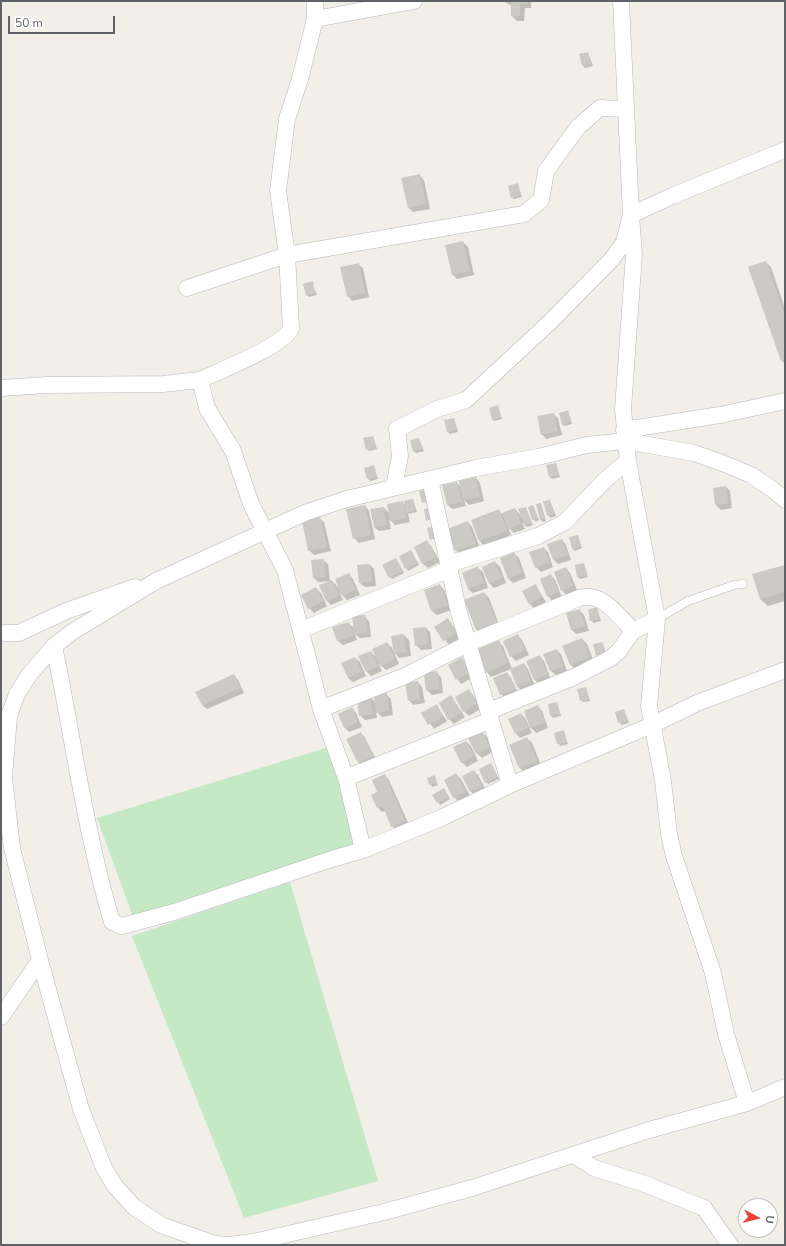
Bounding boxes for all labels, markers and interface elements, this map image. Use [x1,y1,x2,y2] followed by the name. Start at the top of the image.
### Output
[10,8,117,34] scale bar
[15,15,43,31] text: 50 m
[738,1198,778,1238] north arrow
[761,1214,777,1224] text: U

